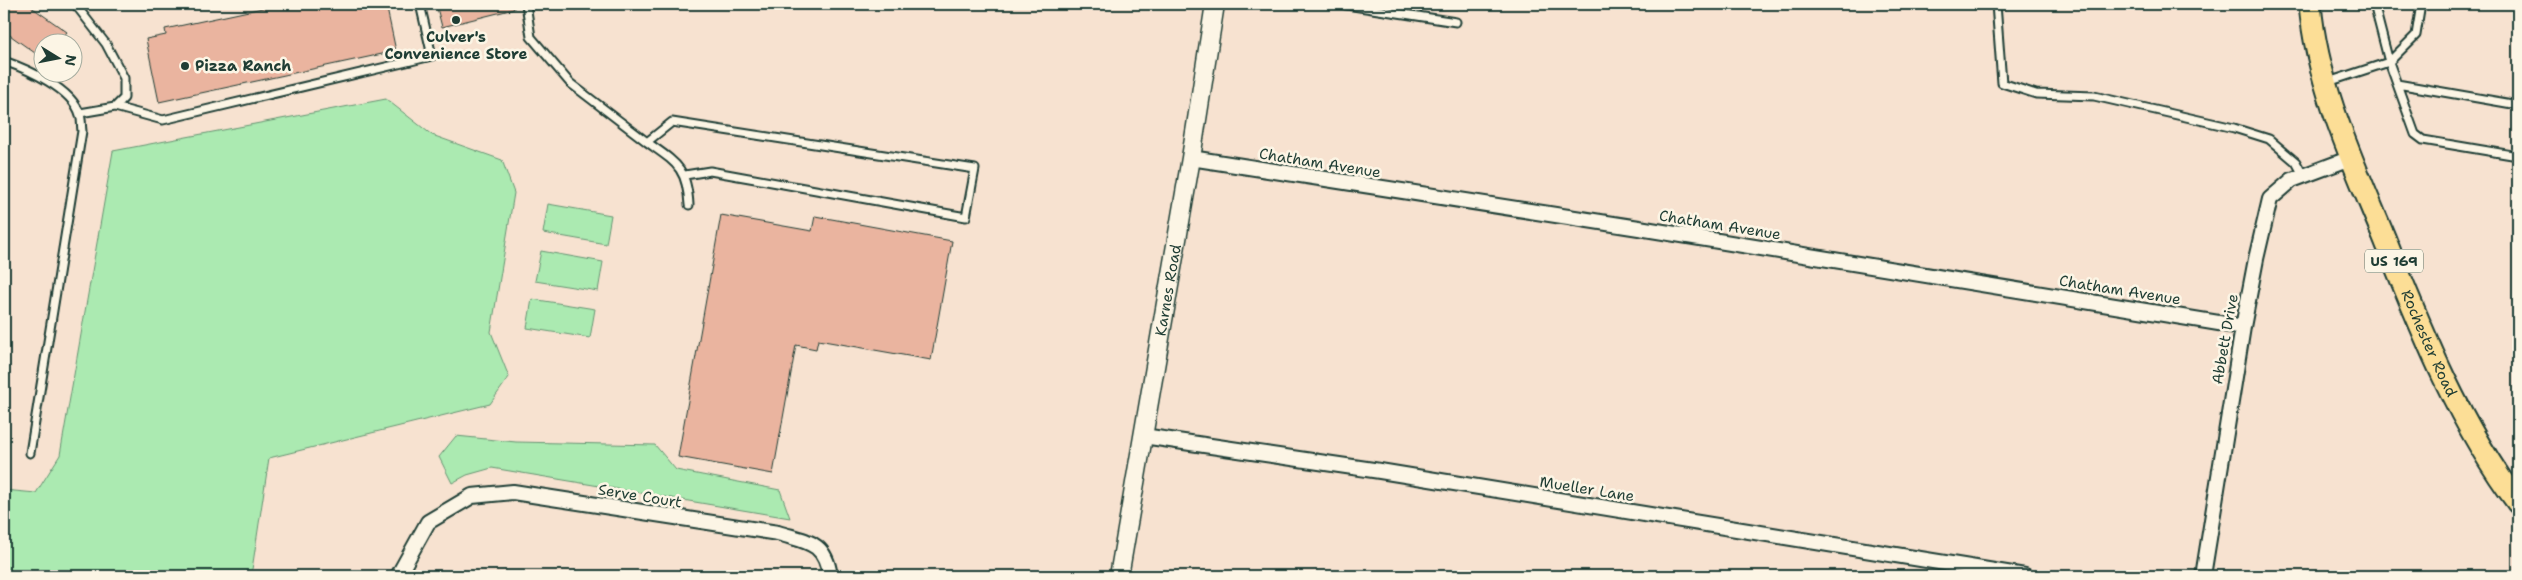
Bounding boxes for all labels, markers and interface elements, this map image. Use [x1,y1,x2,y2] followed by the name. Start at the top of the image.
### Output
[450,14,462,26] marker: Culver's Convenience Store
[384,27,528,64] place label: Culver's Convenience Store
[32,32,82,82] north arrow
[61,53,81,67] text: N
[195,56,291,76] place label: Pizza Ranch
[179,60,191,72] marker: Pizza Ranch
[1258,143,1382,183] street label: Chatham Avenue
[1658,205,1782,245] street label: Chatham Avenue
[1151,242,1186,338] street label: Karnes Road
[2365,250,2423,272] road number: US 169
[2058,270,2182,310] street label: Chatham Avenue
[2396,287,2462,401] street label: Rochester Road
[2207,292,2243,386] street label: Abbett Drive
[1538,472,1636,506] street label: Mueller Lane
[597,480,683,512] street label: Serve Court

